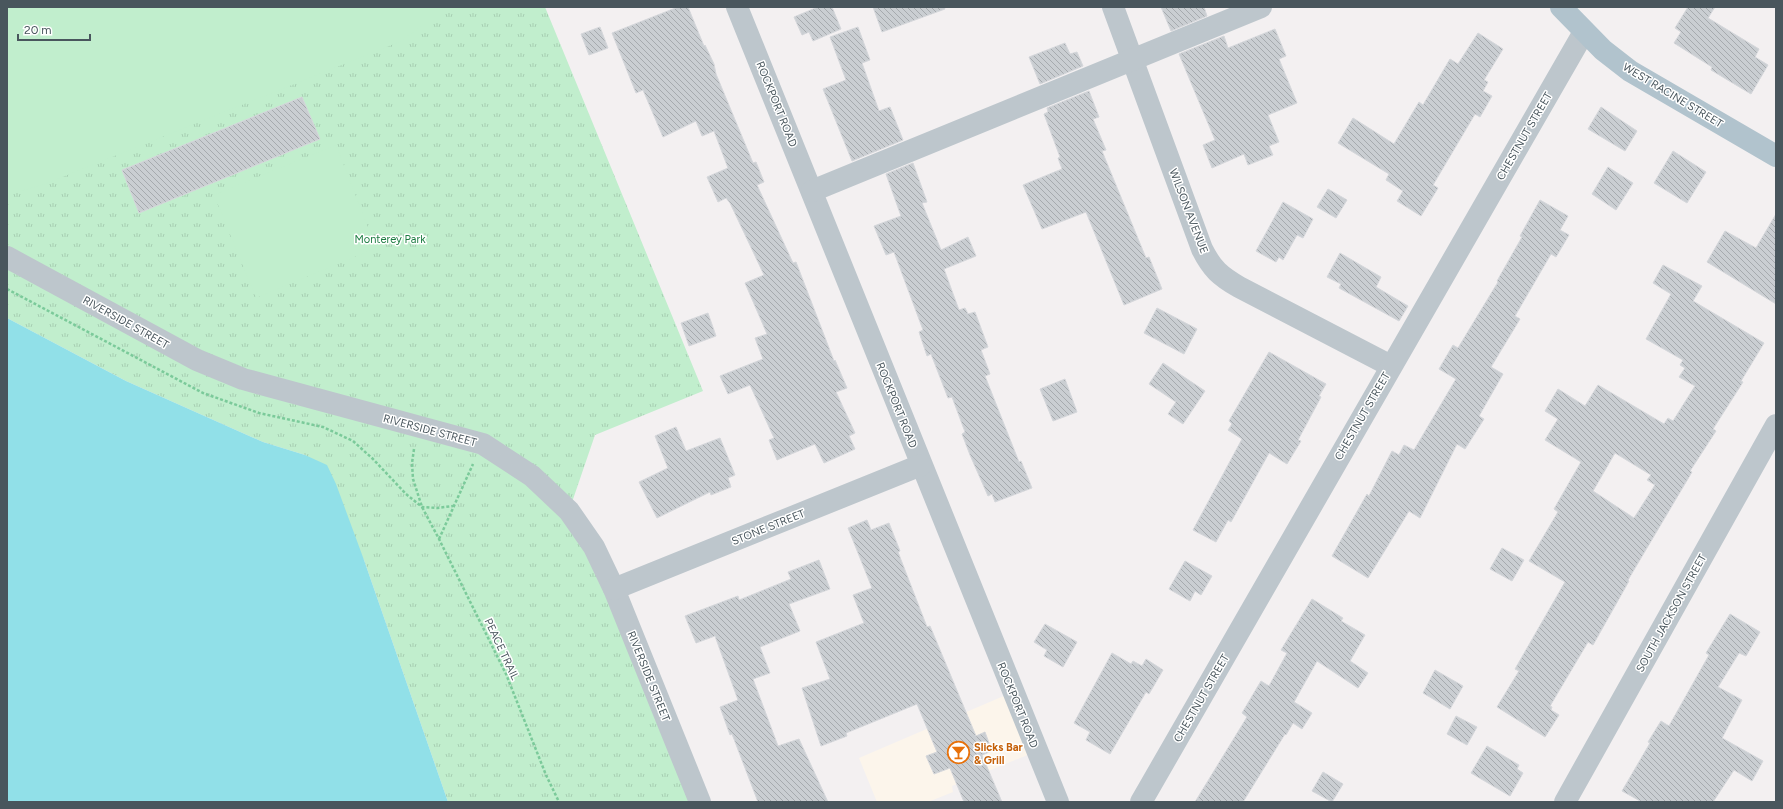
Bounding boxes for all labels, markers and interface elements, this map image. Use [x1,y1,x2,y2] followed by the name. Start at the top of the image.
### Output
[18,16,90,42] scale bar
[24,23,52,37] text: 20 m
[753,60,800,149] street label: ROCKPORT ROAD
[1620,60,1725,130] street label: WEST RACINE STREET
[1494,90,1555,183] street label: CHESTNUT STREET
[1166,167,1211,255] street label: WILSON AVENUE
[355,233,426,246] park label: Monterey Park
[81,293,171,351] street label: RIVERSIDE STREET
[873,361,920,450] street label: ROCKPORT ROAD
[1332,370,1393,463] street label: CHESTNUT STREET
[382,412,478,449] street label: RIVERSIDE STREET
[730,507,807,548] street label: STONE STREET
[1634,552,1709,674] street label: SOUTH JACKSON STREET
[482,616,522,682] street label: PEACE TRAIL
[624,629,673,723] street label: RIVERSIDE STREET
[1171,652,1232,745] street label: CHESTNUT STREET
[994,661,1041,750] street label: ROCKPORT ROAD
[946,740,972,766] bar icon: Slicks Bar & Grill
[974,741,1024,767] place label: Slicks Bar & Grill

